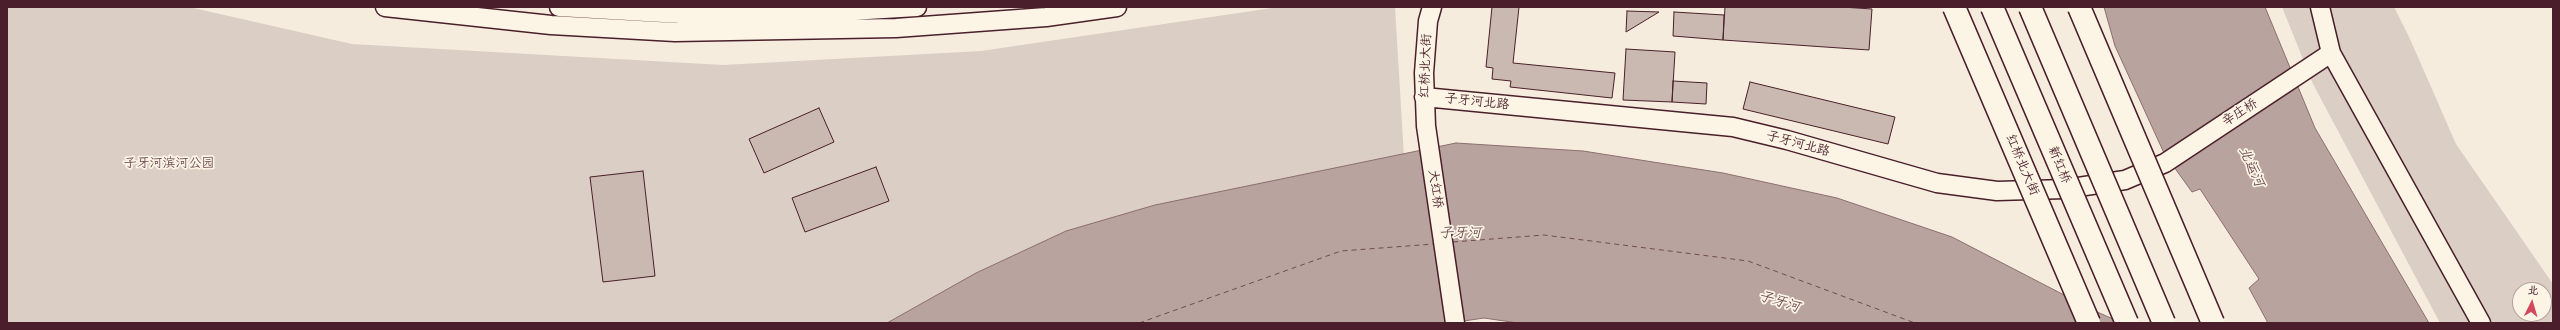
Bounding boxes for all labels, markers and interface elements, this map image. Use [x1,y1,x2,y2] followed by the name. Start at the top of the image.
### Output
[1417,33,1435,99] street label: 红桥北大街
[1444,91,1510,113] street label: 子牙河北路
[2219,96,2261,130] street label: 辛庄桥
[1765,128,1831,160] street label: 子牙河北路
[2002,132,2042,198] street label: 红桥北大街
[2044,144,2074,186] street label: 新红桥
[2235,144,2267,190] water label: 北运河
[124,156,214,172] park label: 子牙河滨河公园
[1425,169,1445,209] street label: 大红桥
[1439,225,1481,241] water label: 子牙河
[2512,282,2552,322] north arrow
[2527,284,2539,297] text: 北
[1756,288,1802,316] water label: 子牙河

